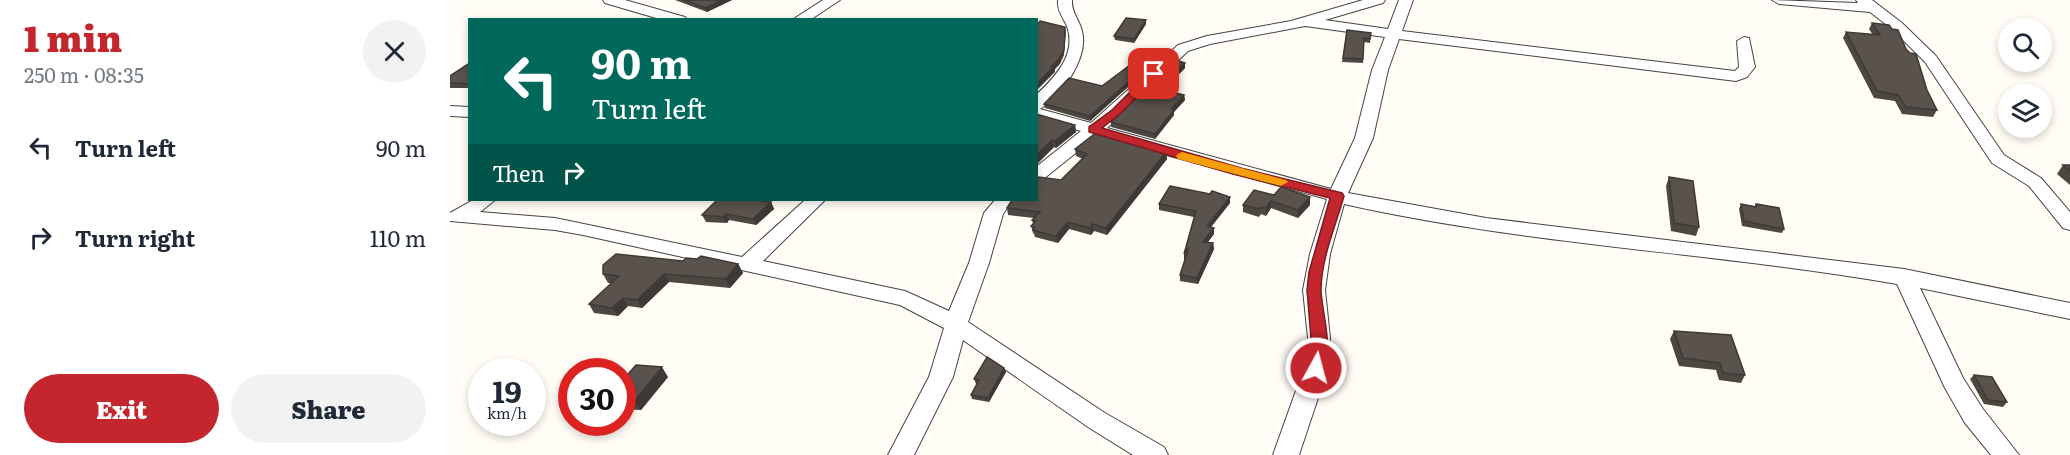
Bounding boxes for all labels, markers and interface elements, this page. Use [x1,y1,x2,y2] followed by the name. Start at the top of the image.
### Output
[24,10,122,63] text: 1 min
[1998,18,2052,138] map controls
[1998,18,2052,72] button: search
[363,20,426,83] button: close
[591,30,691,92] text: 90 m
[492,42,570,120] icon: left
[1128,48,1179,99] pin
[1137,57,1170,90] icon: arrive
[24,59,144,89] text: 250 m · 08:35
[1998,84,2052,138] button: layers
[591,87,706,127] text: Turn left
[24,131,57,164] icon: left
[75,131,176,164] text: Turn left
[376,131,426,164] text: 90 m
[492,156,545,189] text: Then
[557,156,590,189] icon: right
[24,221,57,254] icon: right
[75,221,195,254] text: Turn right
[370,221,426,254] text: 110 m
[1284,336,1348,400] position arrow
[558,358,636,436] speed limit sign: 30
[492,368,522,412] text: 19
[24,374,219,443] button: Exit
[231,374,426,443] button: Share
[487,401,527,424] text: km/h

